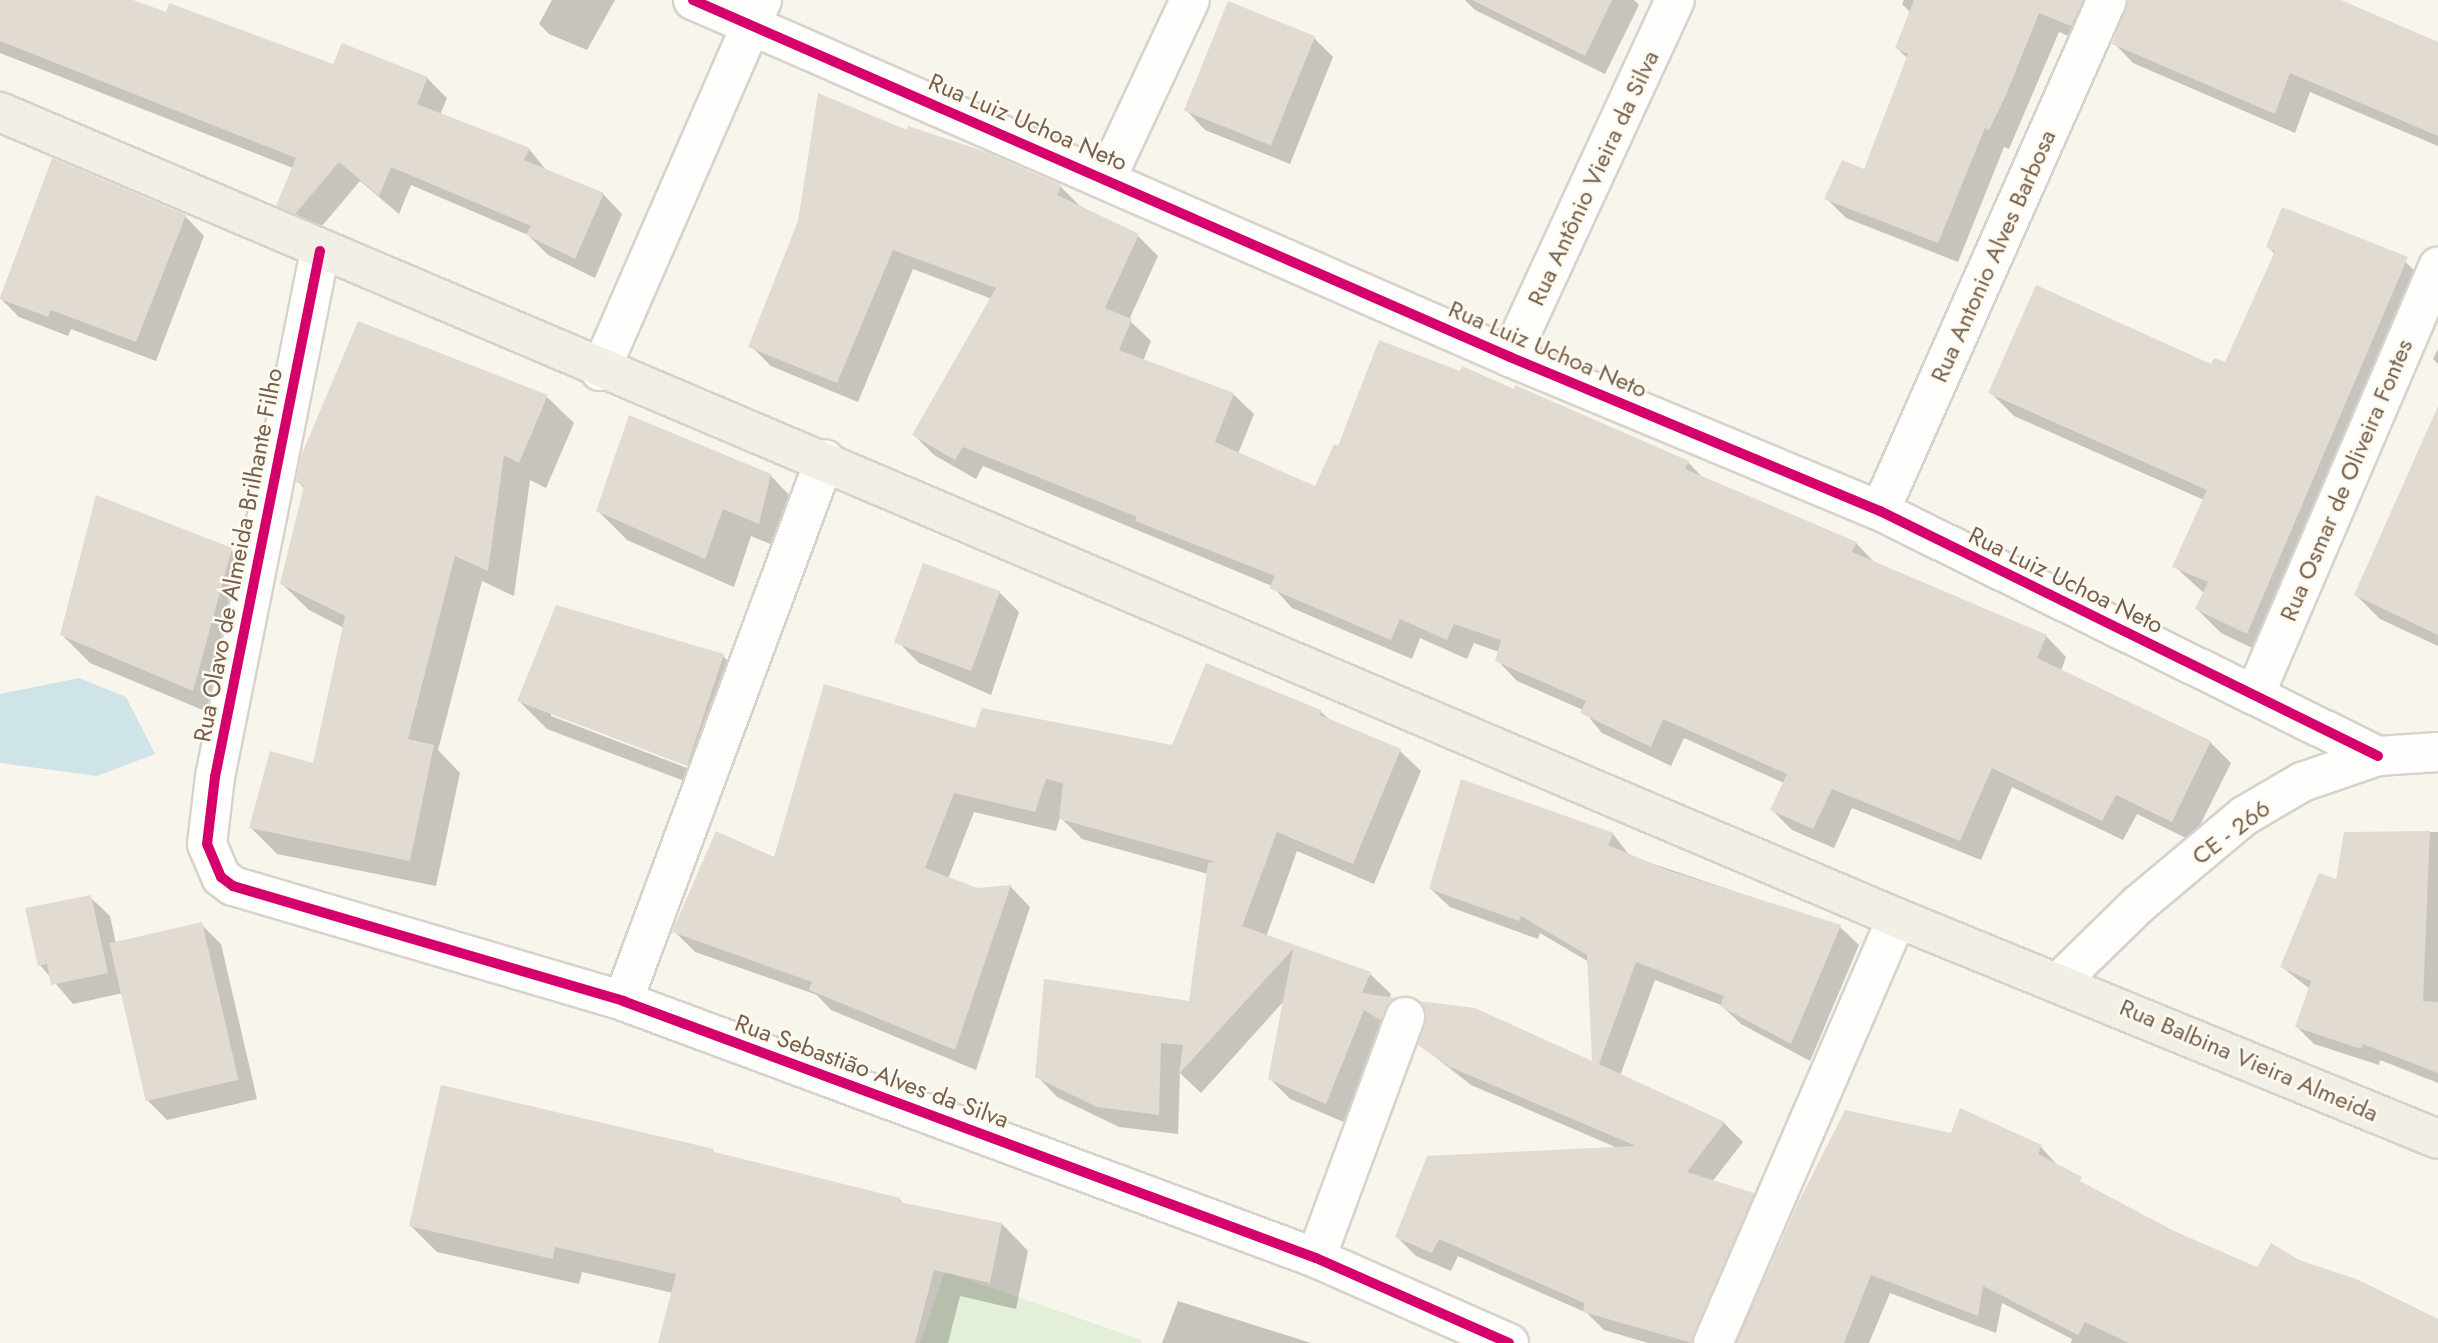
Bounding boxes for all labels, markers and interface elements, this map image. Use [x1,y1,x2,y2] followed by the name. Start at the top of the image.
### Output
[1521,46,1665,310] street label: Rua Antônio Vieira da Silva
[924,67,1132,177] street label: Rua Luiz Uchoa Neto
[1924,125,2062,387] street label: Rua Antonio Alves Barbosa
[1444,294,1652,404] street label: Rua Luiz Uchoa Neto
[2273,335,2419,625] street label: Rua Osmar de Oliveira Fontes
[188,366,288,744] street label: Rua Olavo de Almeida Brilhante Filho
[1964,520,2168,640] street label: Rua Luiz Uchoa Neto
[2186,793,2276,871] street label: CE - 266
[2115,992,2383,1128] street label: Rua Balbina Vieira Almeida
[731,1008,1013,1134] street label: Rua Sebastião Alves da Silva

